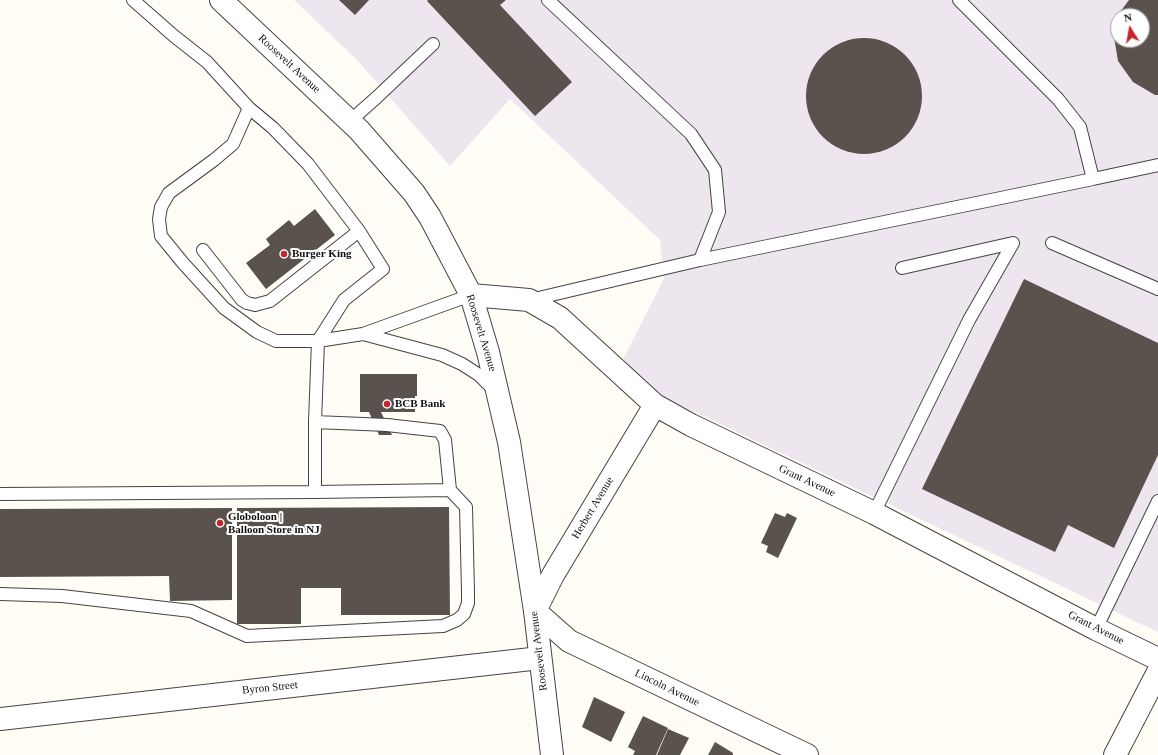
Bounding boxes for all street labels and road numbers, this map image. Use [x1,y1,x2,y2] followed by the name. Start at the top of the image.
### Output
[255,32,323,96] street label: Roosevelt Avenue
[463,293,499,373] street label: Roosevelt Avenue
[776,462,838,500] street label: Grant Avenue
[569,475,617,541] street label: Herbert Avenue
[1066,608,1126,648] street label: Grant Avenue
[528,610,550,692] street label: Roosevelt Avenue
[632,667,702,709] street label: Lincoln Avenue
[242,679,298,697] street label: Byron Street

